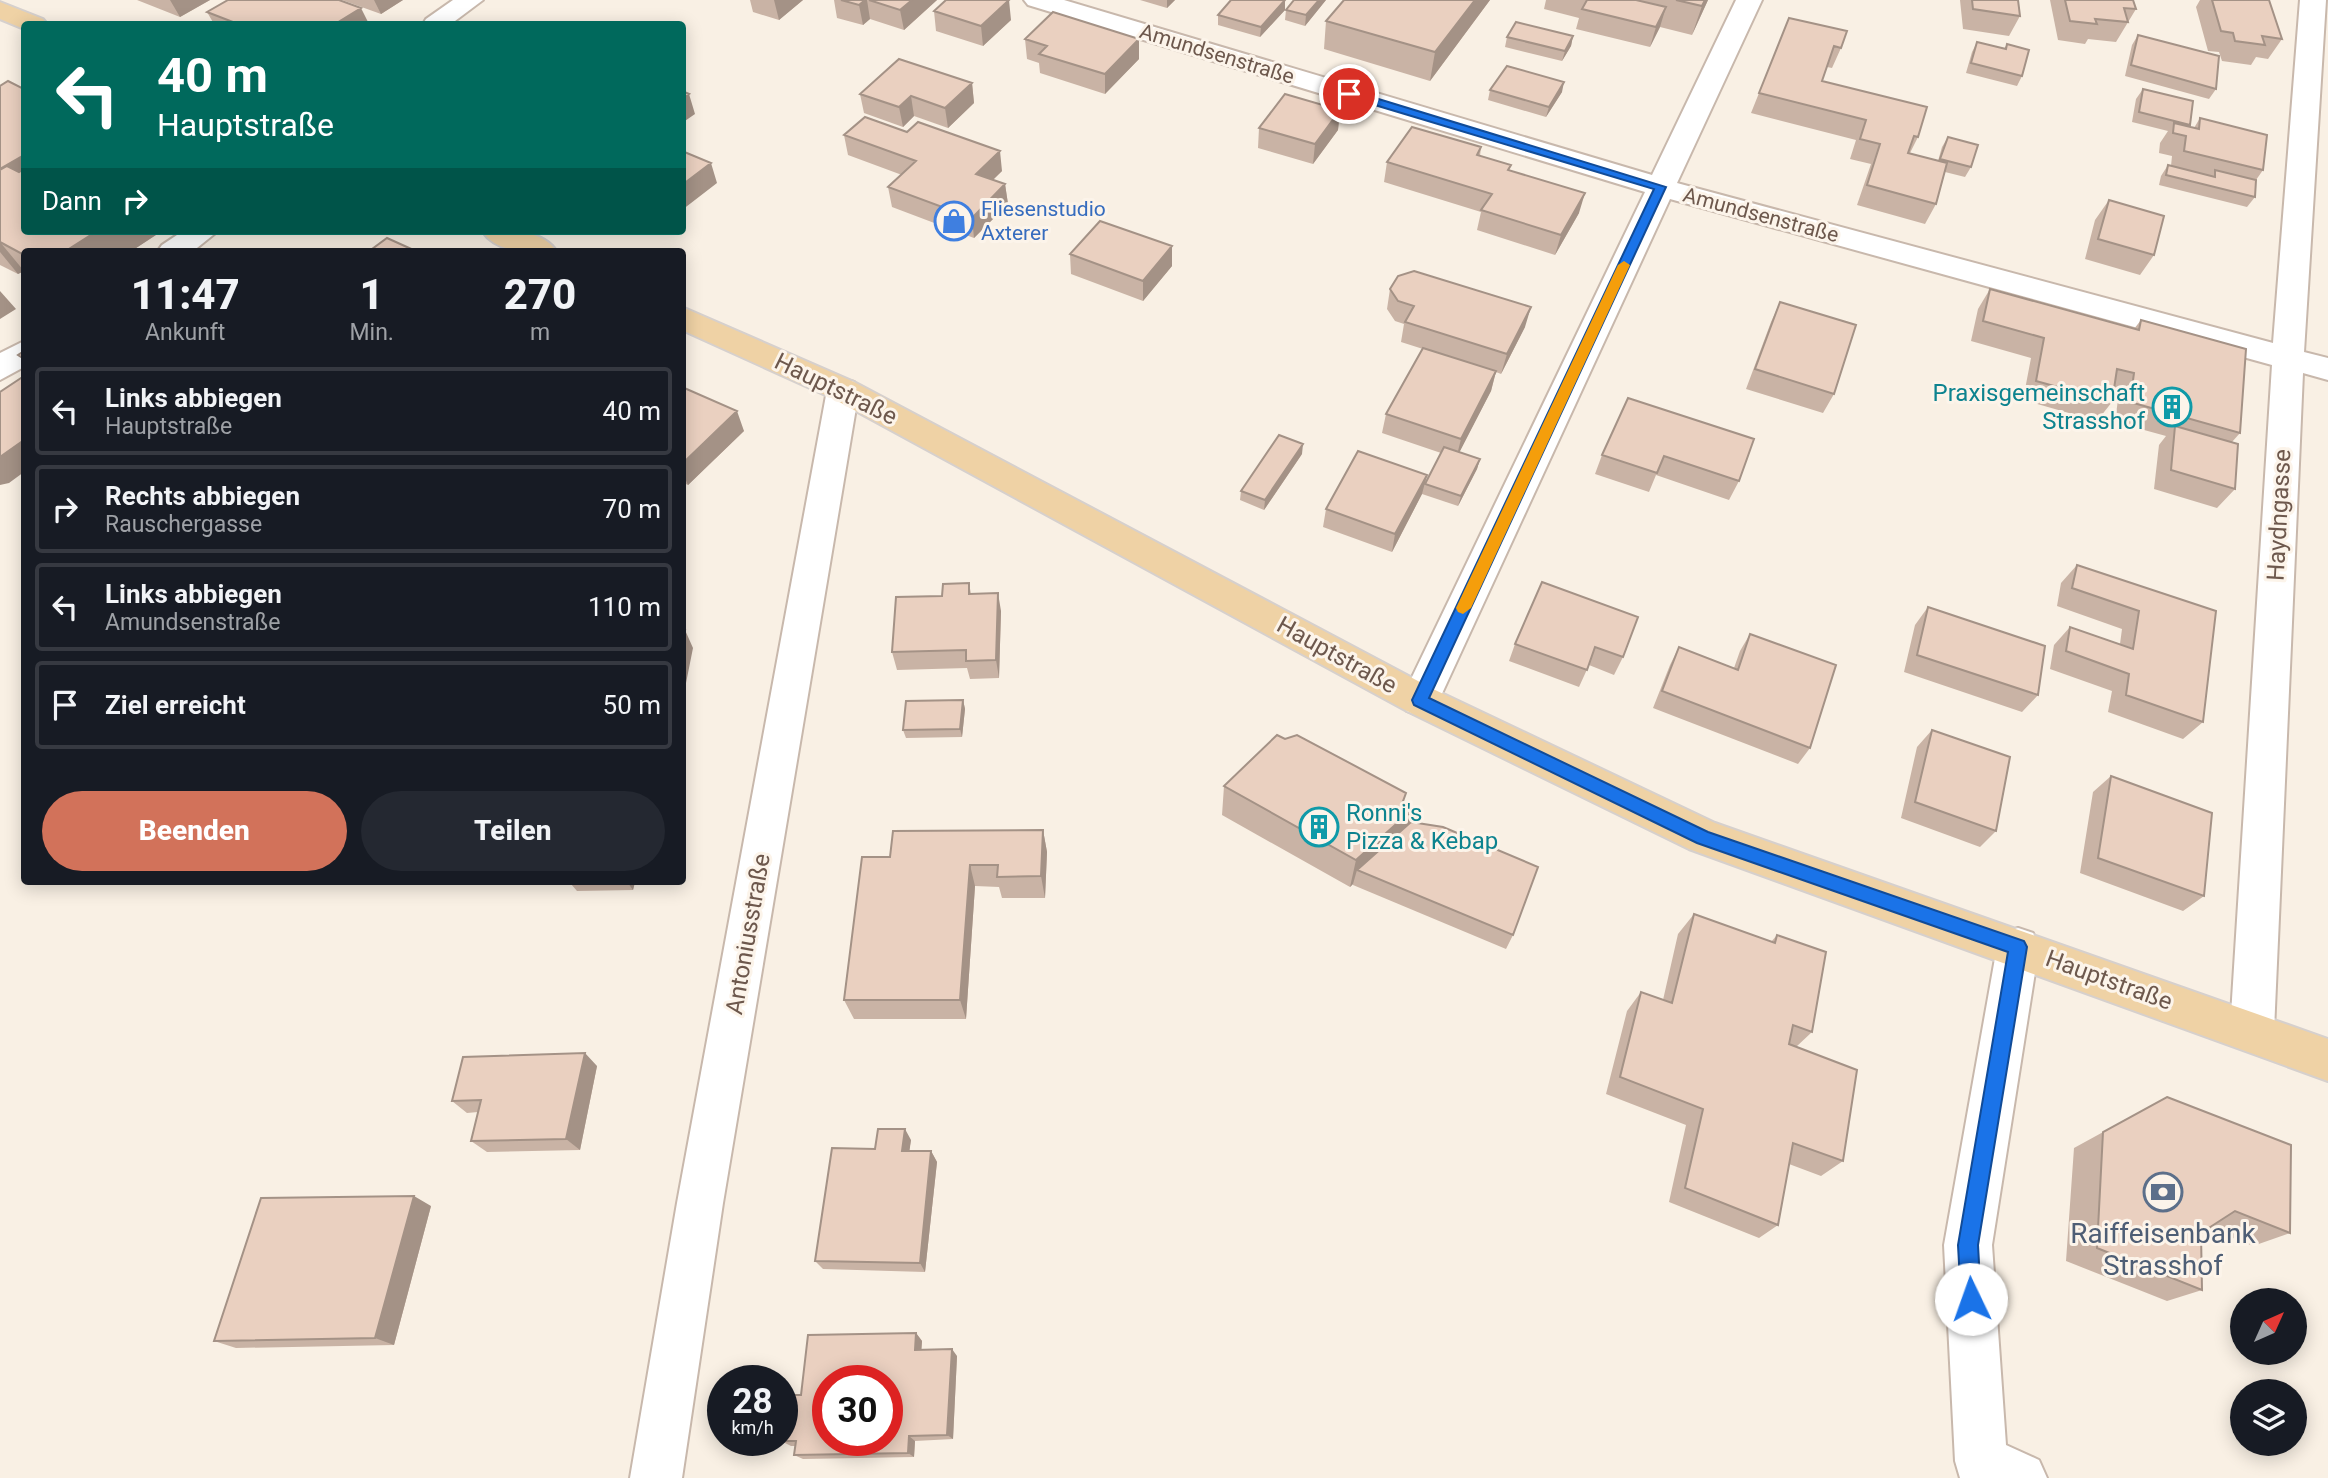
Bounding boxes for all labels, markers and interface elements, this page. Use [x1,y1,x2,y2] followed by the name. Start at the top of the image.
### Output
[1137,19,1297,89] street label: Amundsenstraße
[157,47,268,104] text: 40 m
[42,49,133,140] icon: left
[1319,64,1379,124] pin
[1330,75,1368,113] icon: arrive
[157,106,334,144] text: Hauptstraße
[116,182,154,220] icon: right
[1681,183,1841,247] street label: Amundsenstraße
[42,186,102,216] text: Dann
[981,197,1106,245] place label: Fliesenstudio Axterer
[933,200,975,242] shop icon: Fliesenstudio Axterer
[131,270,240,319] text: 11:47
[360,270,384,319] text: 1
[504,270,576,319] text: 270
[145,319,225,346] text: Ankunft
[349,319,394,346] text: Min.
[530,319,550,346] text: m
[770,347,902,431] street label: Hauptstraße
[1933,379,2146,435] place label: Praxisgemeinschaft Strasshof
[105,383,282,413] text: Links abbiegen
[2151,386,2193,428] building icon: Praxisgemeinschaft Strasshof
[46,392,84,430] icon: left
[603,396,661,426] text: 40 m
[105,413,232,440] text: Hauptstraße
[2262,448,2296,582] street label: Haydngasse
[105,481,300,511] text: Rechts abbiegen
[46,490,84,528] icon: right
[603,494,661,524] text: 70 m
[105,511,262,538] text: Rauschergasse
[105,579,282,609] text: Links abbiegen
[46,588,84,626] icon: left
[588,592,661,622] text: 110 m
[105,609,280,636] text: Amundsenstraße
[1272,611,1402,699] street label: Hauptstraße
[46,686,84,724] icon: arrive
[105,690,246,720] text: Ziel erreicht
[603,690,661,720] text: 50 m
[42,791,347,871] button: Beenden
[361,791,665,871] button: Teilen
[1346,799,1498,855] place label: Ronni's Pizza & Kebap
[1298,806,1340,848] building icon: Ronni's Pizza & Kebap
[720,851,776,1017] street label: Antoniusstraße
[2042,944,2176,1016] street label: Hauptstraße
[2142,1171,2184,1213] bank icon: Raiffeisenbank Strasshof
[2070,1217,2257,1282] place label: Raiffeisenbank Strasshof
[1934,1262,2008,1336] position arrow
[2230,1288,2306,1365] north arrow
[2230,1288,2307,1456] map controls
[812,1365,903,1456] speed limit sign: 30
[2230,1379,2307,1456] button: layers
[732,1381,773,1422] text: 28
[731,1417,774,1438] text: km/h

